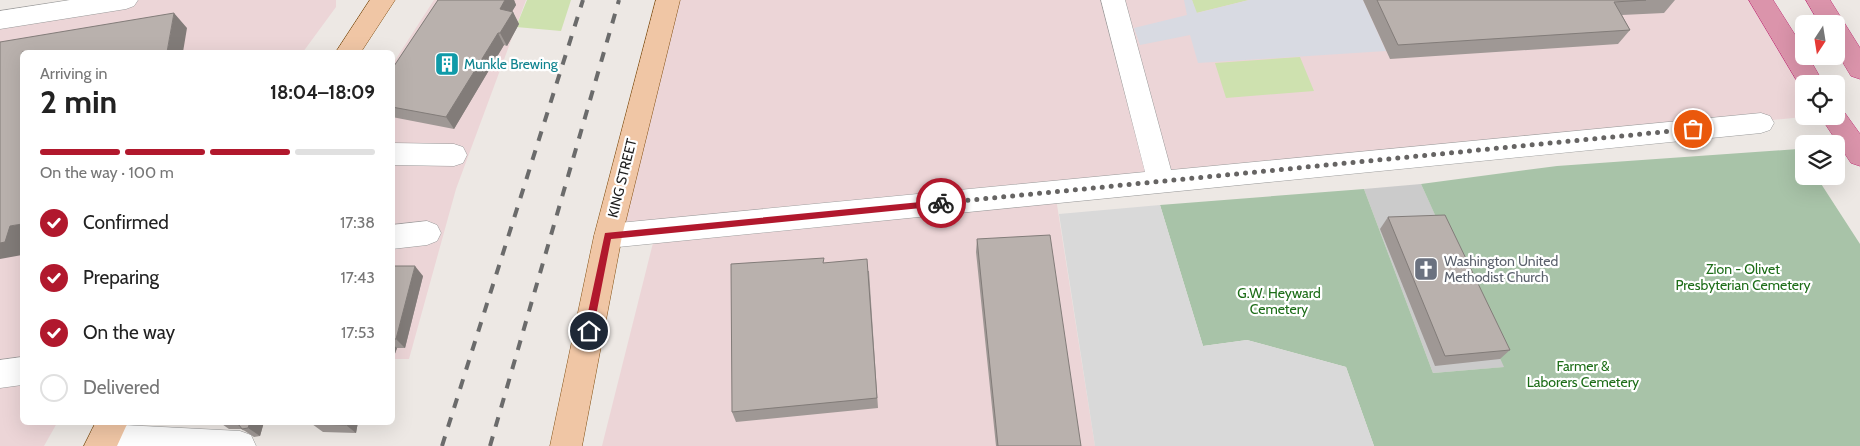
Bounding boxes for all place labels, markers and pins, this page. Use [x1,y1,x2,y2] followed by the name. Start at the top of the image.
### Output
[434,51,460,77] building icon: Munkle Brewing
[464,55,559,73] place label: Munkle Brewing
[1672,108,1714,150] pin
[1444,252,1558,286] place label: Washington United Methodist Church
[1413,256,1439,282] church icon: Washington United Methodist Church
[568,310,610,352] pin

